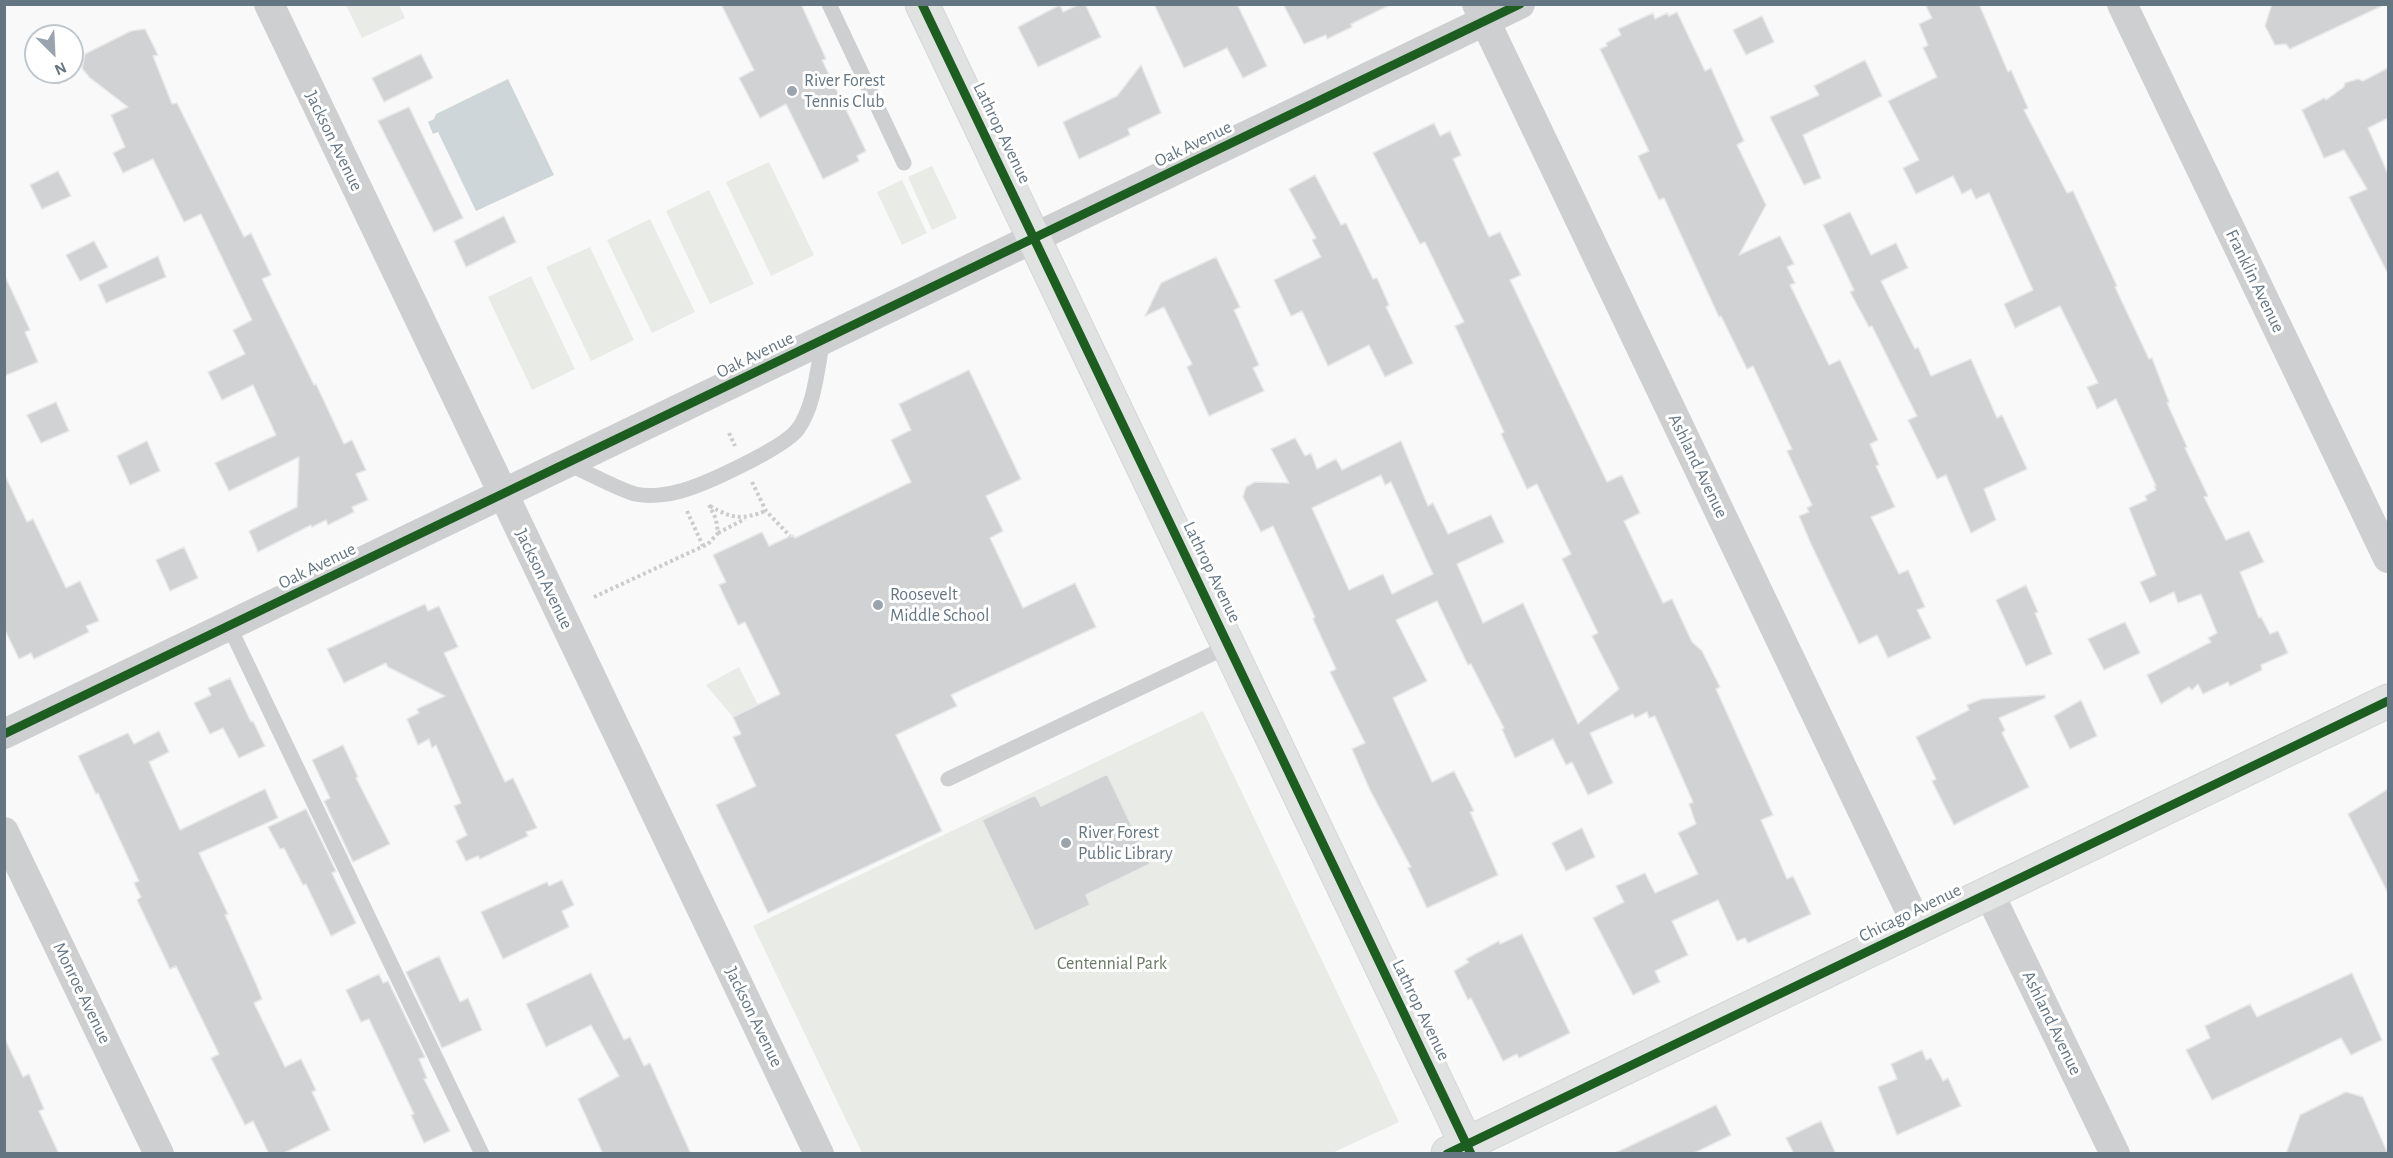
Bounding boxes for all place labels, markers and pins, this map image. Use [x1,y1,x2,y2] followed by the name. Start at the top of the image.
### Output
[804,70,885,112] place label: River Forest Tennis Club
[785,84,799,98] marker: River Forest Tennis Club
[890,584,989,626] place label: Roosevelt Middle School
[871,598,885,612] marker: Roosevelt Middle School
[1078,822,1173,864] place label: River Forest Public Library
[1059,836,1073,850] marker: River Forest Public Library

